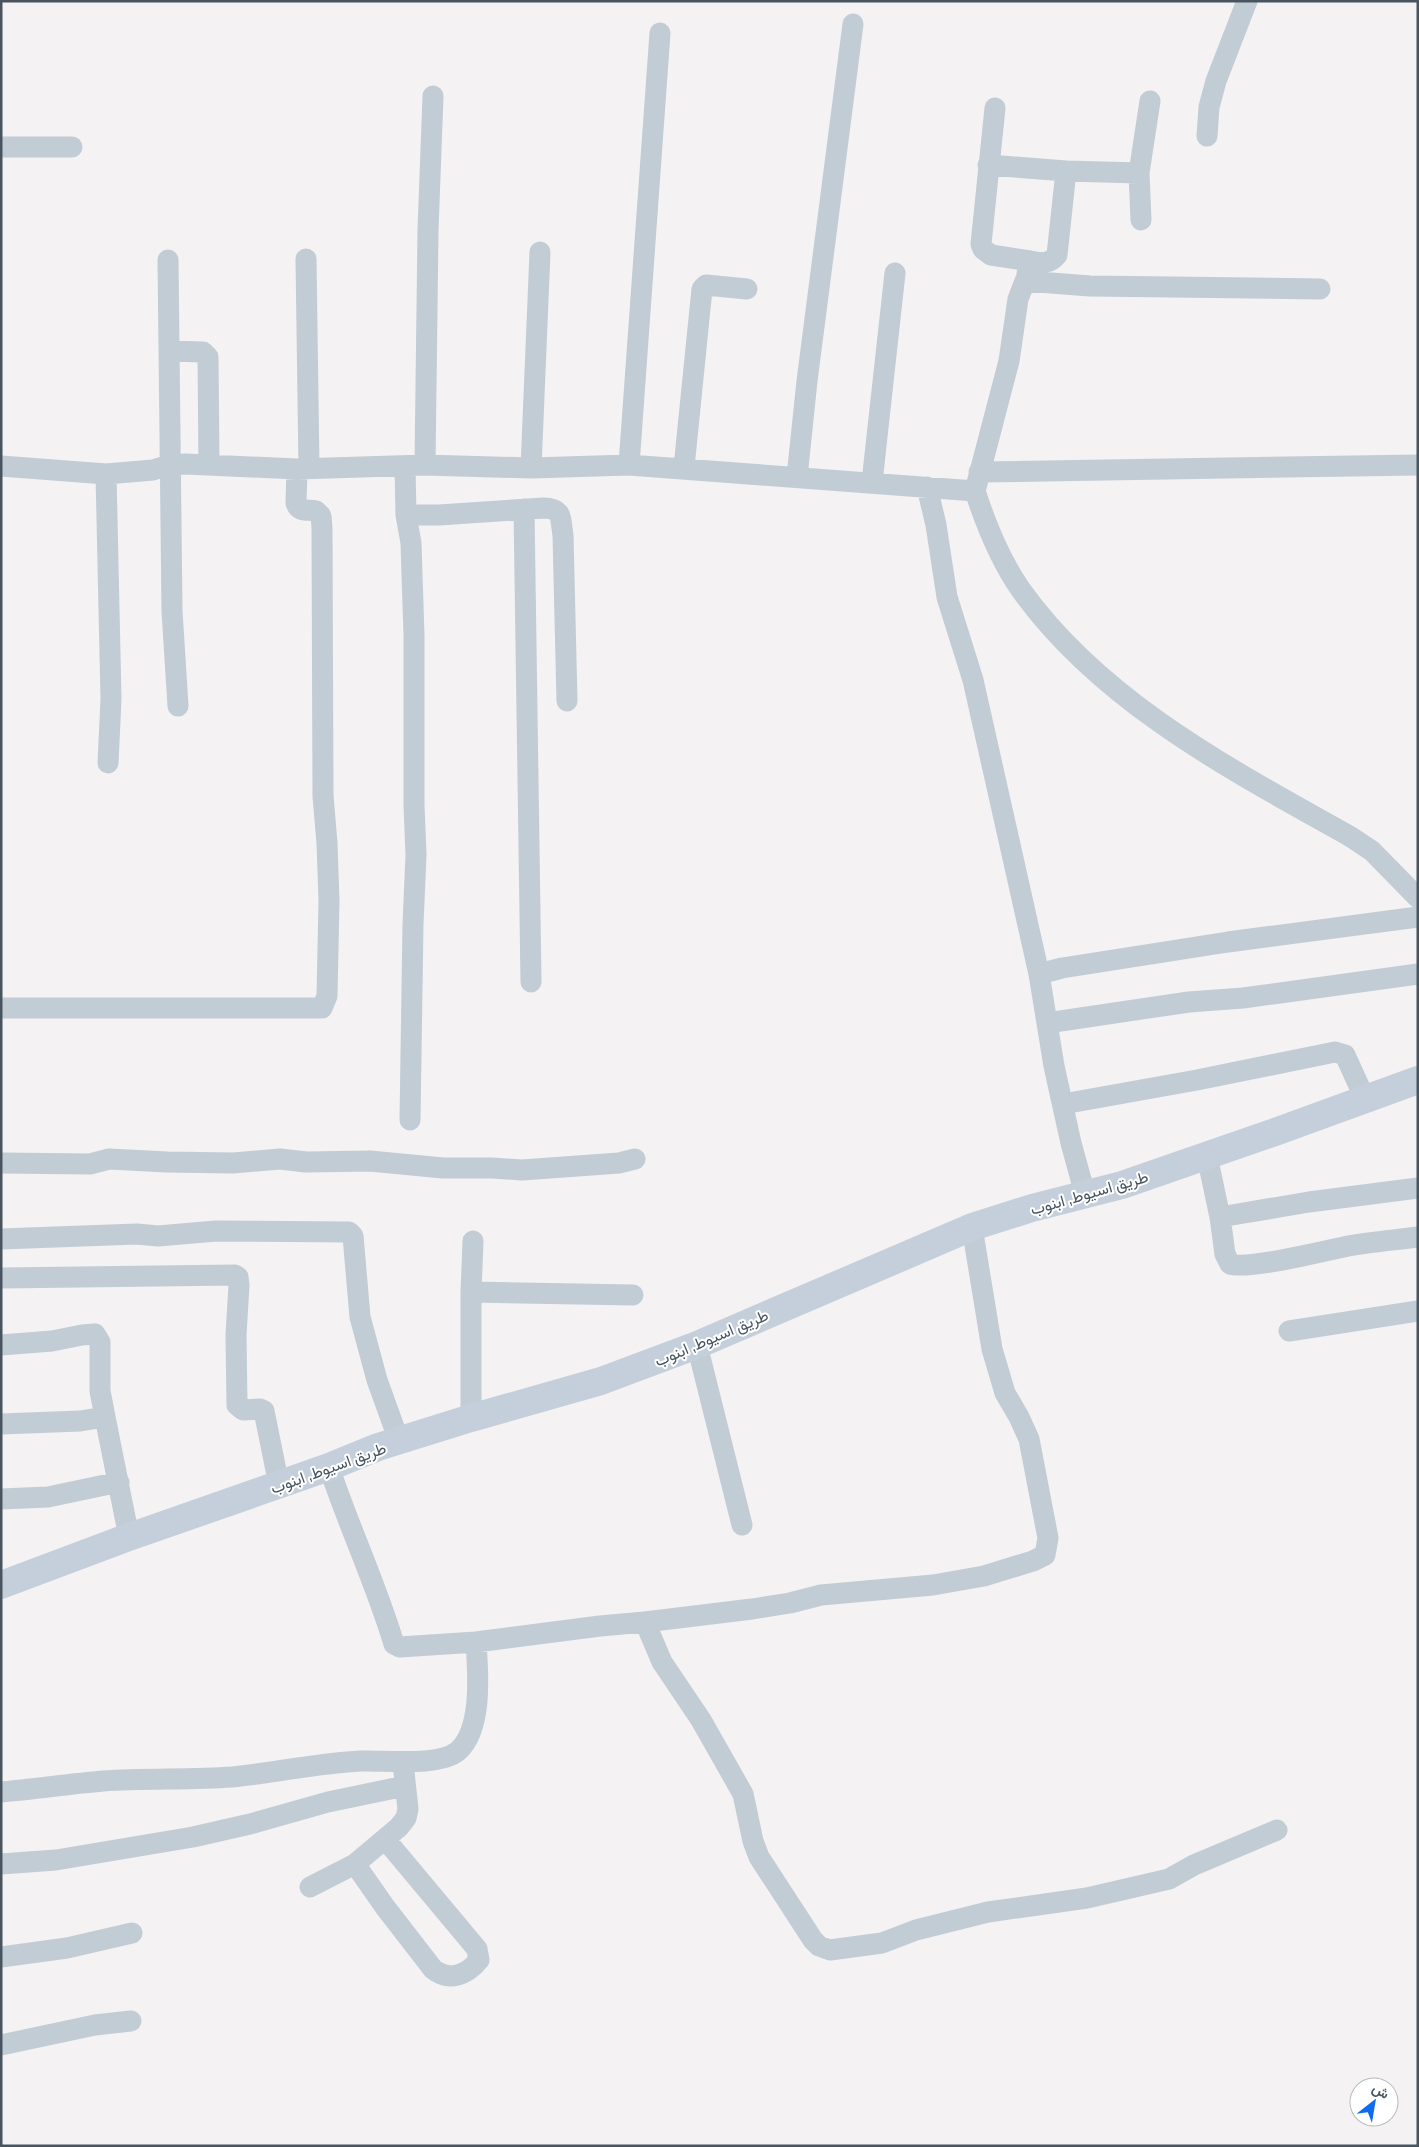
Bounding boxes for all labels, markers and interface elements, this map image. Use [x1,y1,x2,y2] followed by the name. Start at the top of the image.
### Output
[1028,1166,1151,1220] street label: طريق اسيوط, ابنوب
[651,1304,771,1371] street label: طريق اسيوط, ابنوب
[268,1437,389,1499] street label: طريق اسيوط, ابنوب
[1349,2077,1399,2127] north arrow
[1369,2079,1393,2103] text: ش

